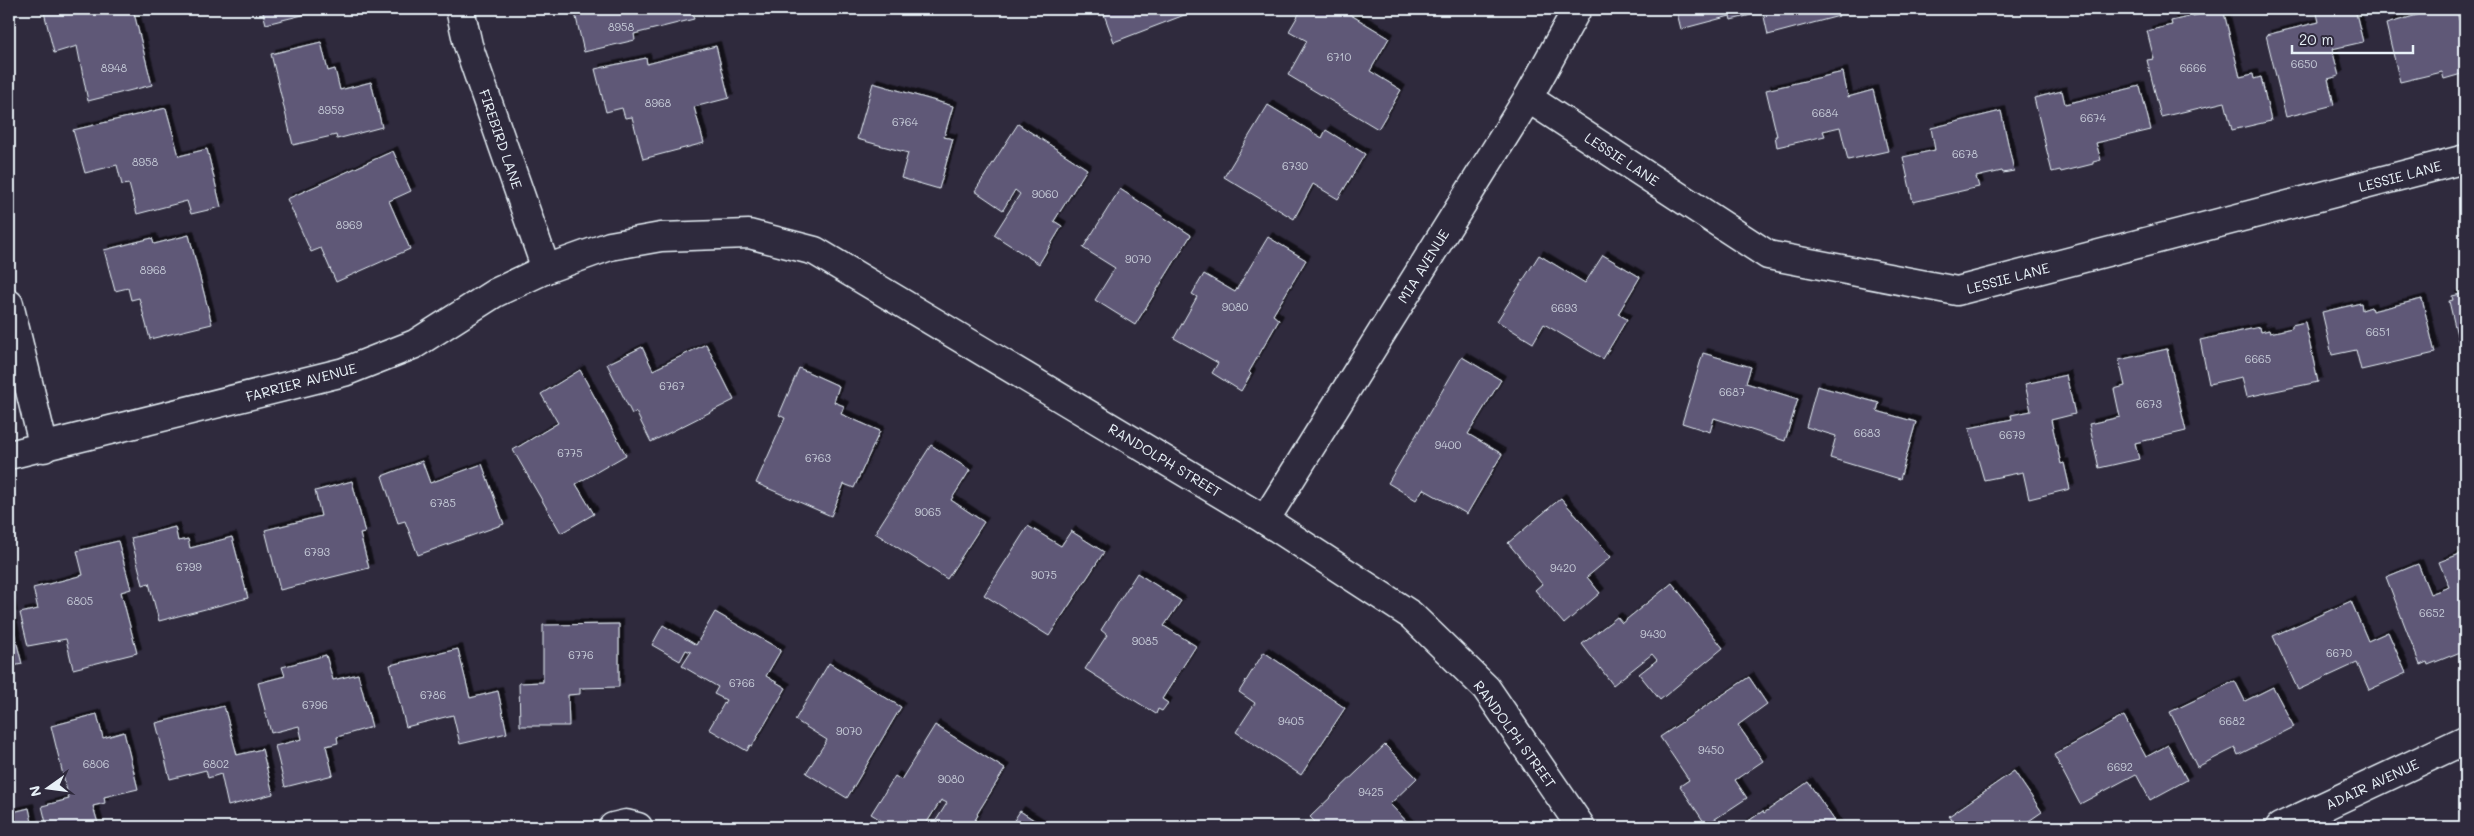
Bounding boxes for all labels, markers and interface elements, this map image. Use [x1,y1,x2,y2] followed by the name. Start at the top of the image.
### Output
[608,19,634,34] house number: 8958
[2292,22,2413,54] scale bar
[2299,29,2333,49] text: 20 m
[1327,49,1351,64] house number: 6710
[2291,56,2317,71] house number: 6650
[101,60,127,75] house number: 8948
[2180,60,2206,75] house number: 6666
[475,87,527,191] street label: FIREBIRD LANE
[645,95,672,110] house number: 8968
[318,102,345,117] house number: 8959
[1812,105,1839,120] house number: 6684
[2080,110,2106,125] house number: 6674
[892,114,918,129] house number: 6764
[1581,128,1663,190] street label: LESSIE LANE
[1952,146,1978,161] house number: 6678
[132,154,158,169] house number: 8958
[2356,156,2444,196] street label: LESSIE LANE
[1282,158,1308,173] house number: 6730
[1032,186,1059,201] house number: 9060
[336,217,363,232] house number: 8969
[1393,225,1453,307] street label: MIA AVENUE
[1125,251,1151,266] house number: 9070
[1964,258,2052,298] street label: LESSIE LANE
[140,262,167,277] house number: 8968
[1222,299,1249,314] house number: 9080
[1551,300,1578,315] house number: 6693
[2366,324,2390,339] house number: 6651
[2245,351,2271,366] house number: 6665
[244,358,358,406] street label: FARRIER AVENUE
[659,378,685,393] house number: 6767
[1719,384,1745,399] house number: 6687
[2136,396,2162,411] house number: 6673
[1105,419,1225,501] street label: RANDOLPH STREET
[1854,425,1881,440] house number: 6683
[1999,427,2025,442] house number: 6679
[1435,437,1461,452] house number: 9400
[557,445,583,460] house number: 6775
[805,450,831,465] house number: 6763
[430,495,456,510] house number: 6785
[915,504,941,519] house number: 9065
[304,544,330,559] house number: 6793
[176,559,202,574] house number: 6799
[1550,560,1576,575] house number: 9420
[1031,567,1057,582] house number: 9075
[67,593,93,608] house number: 6805
[2419,605,2445,620] house number: 6652
[1640,626,1666,641] house number: 9430
[1132,633,1158,648] house number: 9085
[2326,645,2352,660] house number: 6670
[568,647,594,662] house number: 6776
[729,675,755,690] house number: 6766
[1470,676,1561,792] street label: RANDOLPH STREET
[420,687,446,702] house number: 6786
[302,697,328,712] house number: 6796
[1278,713,1304,728] house number: 9405
[2219,713,2245,728] house number: 6682
[836,723,862,738] house number: 9070
[1698,742,1724,757] house number: 9450
[2322,754,2422,814] street label: ADAIR AVENUE
[83,756,109,771] house number: 6806
[203,756,229,771] house number: 6802
[2107,759,2133,774] house number: 6692
[22,764,72,814] north arrow
[938,771,965,786] house number: 9080
[24,784,45,799] text: N
[1358,784,1384,799] house number: 9425

